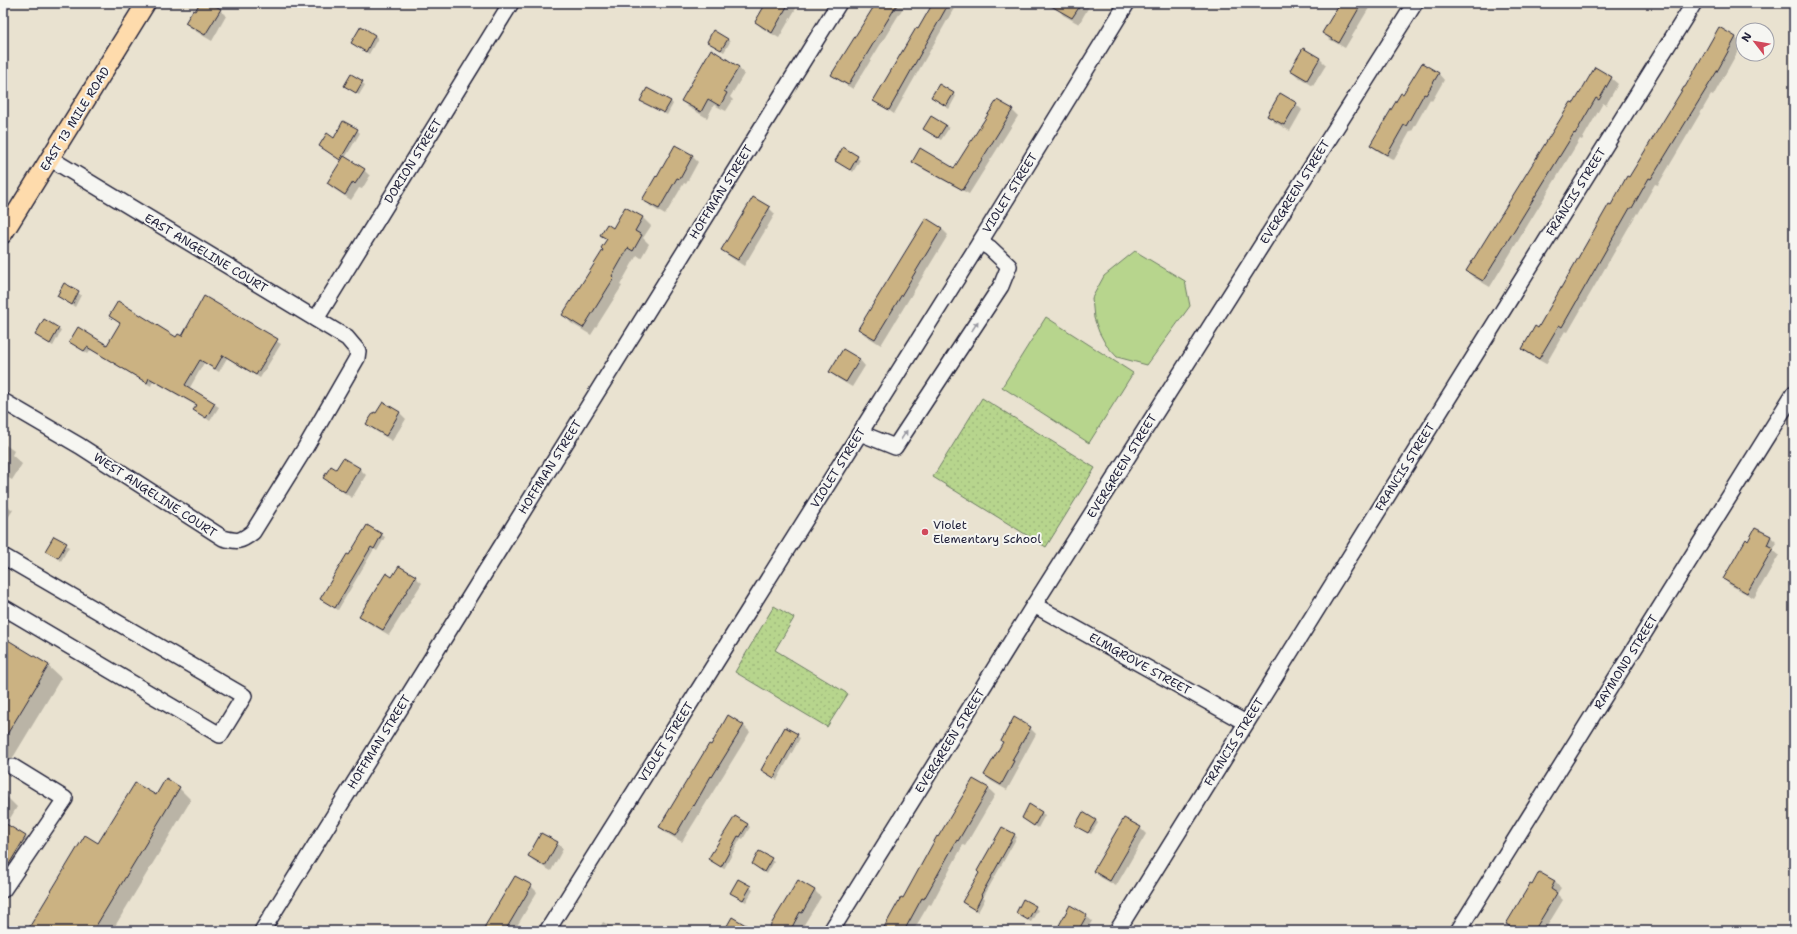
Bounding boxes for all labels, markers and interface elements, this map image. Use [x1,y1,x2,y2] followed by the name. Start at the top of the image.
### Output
[1735,22,1775,62] north arrow
[1738,29,1756,45] text: N
[36,64,114,174] street label: EAST 13 MILE ROAD
[381,115,446,206] street label: DORION STREET
[1256,136,1334,247] street label: EVERGREEN STREET
[686,141,757,242] street label: HOFFMAN STREET
[1542,144,1610,239] street label: FRANCIS STREET
[979,149,1041,236] street label: VIOLET STREET
[142,210,271,296] street label: EAST ANGELINE COURT
[971,321,979,331] one-way arrow
[1083,410,1161,521] street label: EVERGREEN STREET
[515,416,586,517] street label: HOFFMAN STREET
[1371,419,1439,514] street label: FRANCIS STREET
[807,424,869,511] street label: VIOLET STREET
[900,429,907,440] one-way arrow
[90,449,220,541] street label: WEST ANGELINE COURT
[933,517,1041,547] place label: Violet Elementary School
[920,527,930,537] marker: Violet Elementary School
[1590,611,1662,712] street label: RAYMOND STREET
[1086,629,1194,699] street label: ELMGROVE STREET
[911,685,989,796] street label: EVERGREEN STREET
[344,691,415,792] street label: HOFFMAN STREET
[1200,694,1268,789] street label: FRANCIS STREET
[635,698,697,785] street label: VIOLET STREET

